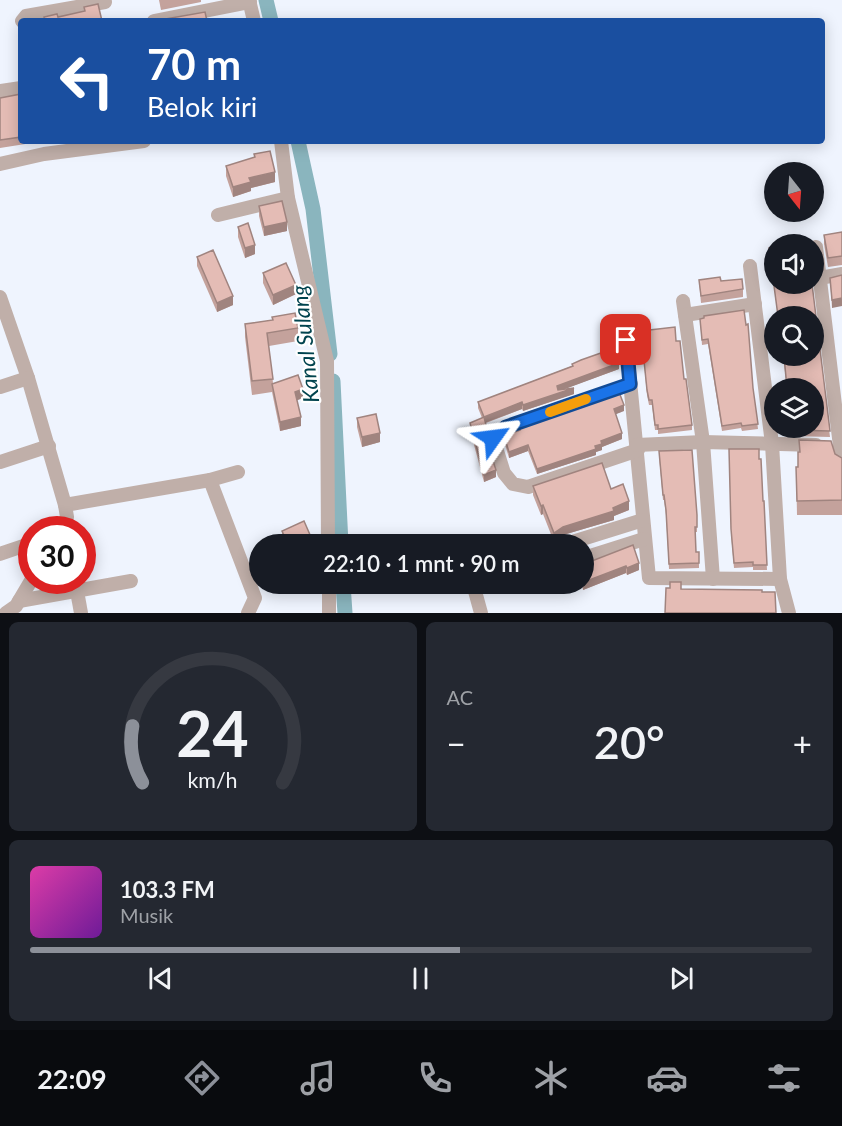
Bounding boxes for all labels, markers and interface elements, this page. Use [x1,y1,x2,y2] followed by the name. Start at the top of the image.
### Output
[147,39,241,89] text: 70 m
[48,42,126,120] icon: left
[147,90,257,123] text: Belok kiri
[764,162,824,222] north arrow
[764,162,824,438] map controls
[764,234,824,294] button: sound
[285,283,324,404] water label: Kanal Sulang
[764,306,824,366] button: search
[600,314,651,365] pin
[609,323,642,356] icon: arrive
[764,378,824,438] button: layers
[461,406,525,470] position arrow
[18,516,96,594] speed limit sign: 30
[323,550,520,577] text: 22:10 · 1 mnt · 90 m
[447,685,473,709] text: AC
[177,695,249,770] text: 24
[594,715,665,769] text: 20°
[447,723,466,763] text: −
[793,723,812,763] text: +
[188,768,238,794] text: km/h
[120,876,215,903] text: 103.3 FM
[120,903,173,927] text: Musik
[144,962,177,995] icon: previous
[404,962,437,995] icon: pause
[665,962,698,995] icon: next
[181,1057,223,1099] icon: directions
[297,1057,339,1099] icon: music
[414,1057,456,1099] icon: phone
[530,1057,572,1099] icon: climate
[646,1057,688,1099] icon: car
[763,1057,805,1099] icon: filters
[37,1062,107,1095] text: 22:09

